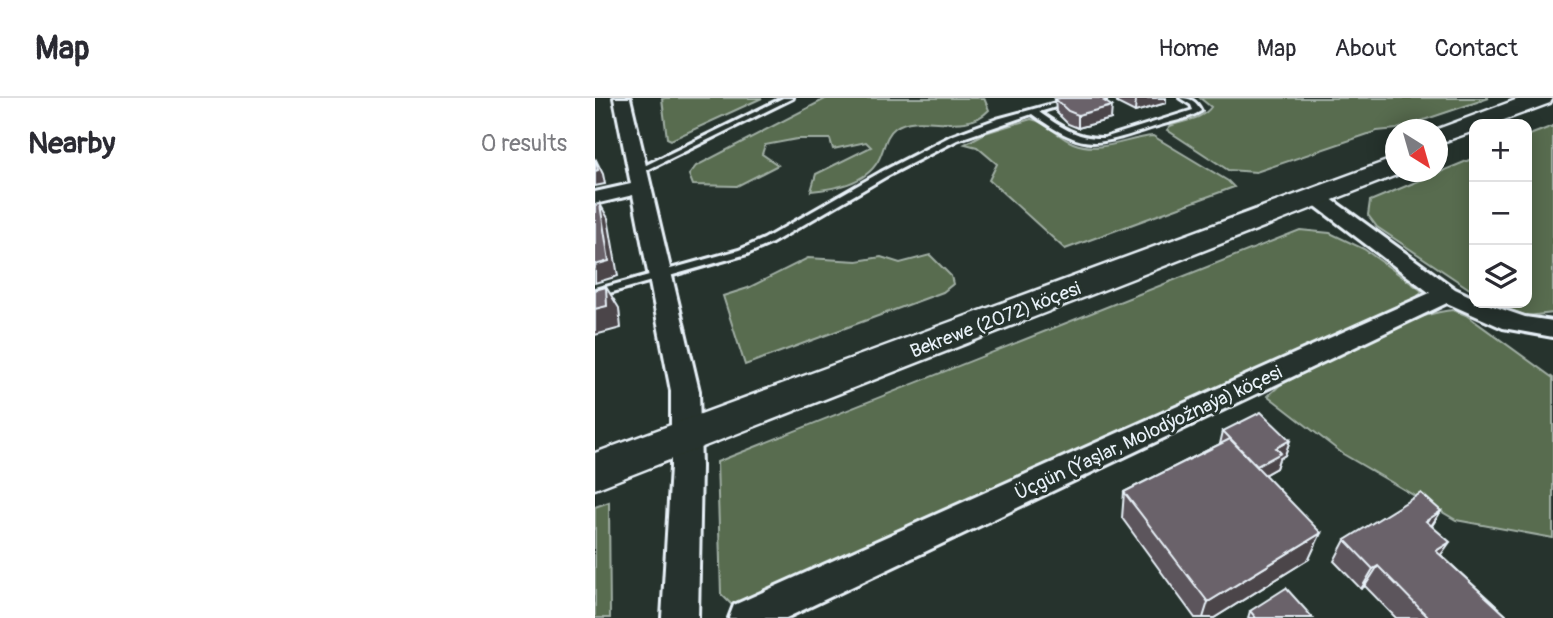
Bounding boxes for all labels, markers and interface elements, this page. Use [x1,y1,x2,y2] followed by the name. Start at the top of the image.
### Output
[35,28,90,69] text: Map
[1158,34,1219,63] text: Home
[1257,34,1297,63] text: Map
[1335,34,1397,63] text: About
[1435,34,1518,63] text: Contact
[1385,119,1448,182] north arrow
[1469,119,1532,308] map controls
[1469,119,1532,182] button: +
[28,125,115,162] text: Nearby
[481,129,567,158] text: 0 results
[1469,182,1532,245] button: −
[1469,245,1532,308] button: layers
[907,276,1084,364] street label: Bekrewe (2072) köçesi
[1011,360,1286,505] street label: Üçgün (Ýaşlar, Molodýožnaýa) köçesi

